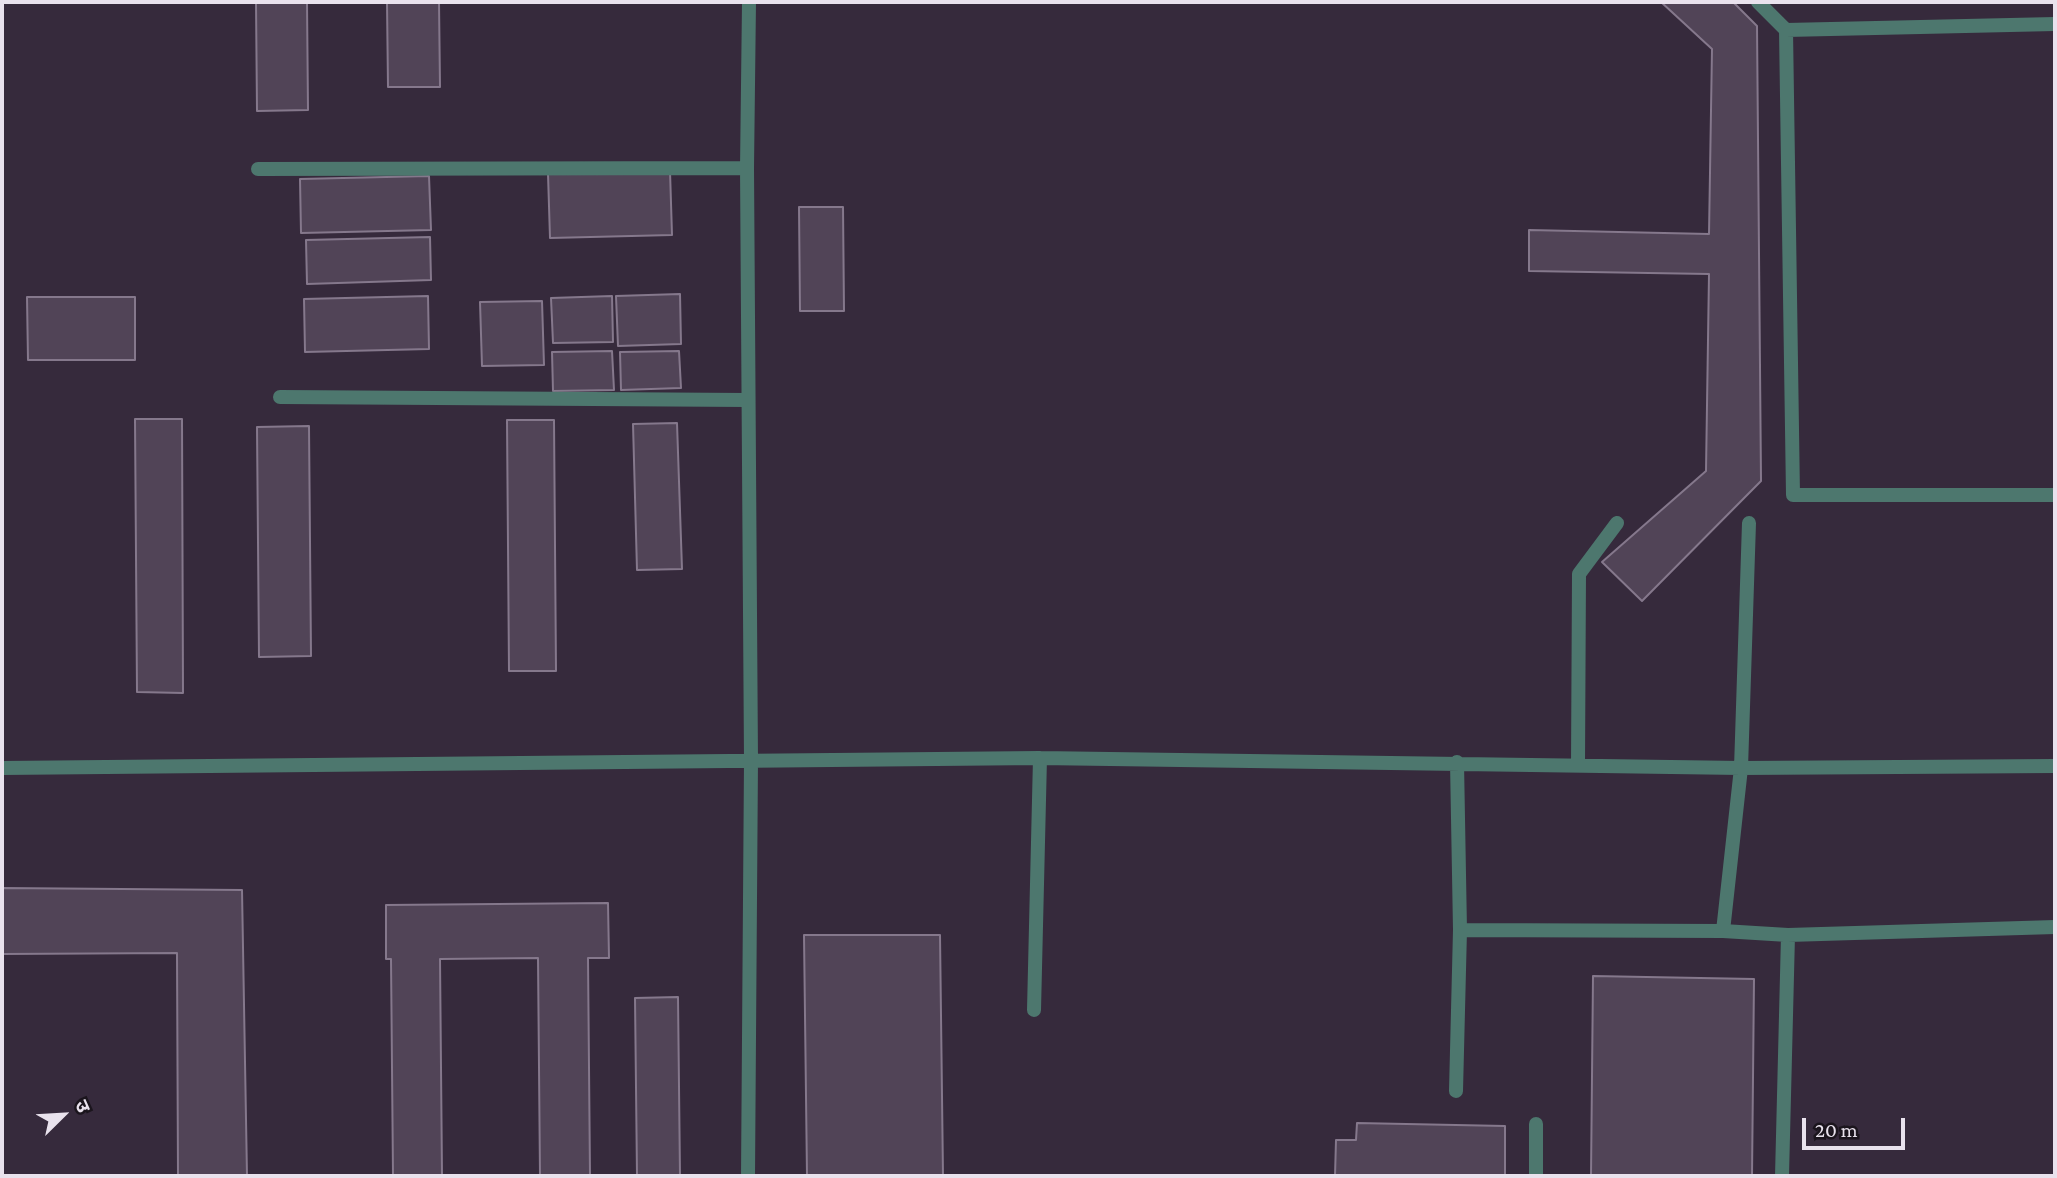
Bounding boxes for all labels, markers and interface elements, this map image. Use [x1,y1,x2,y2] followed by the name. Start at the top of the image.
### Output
[28,1080,98,1150] north arrow
[71,1097,94,1116] text: उ
[1805,1104,1908,1148] scale bar
[1815,1118,1858,1142] text: 20 m

